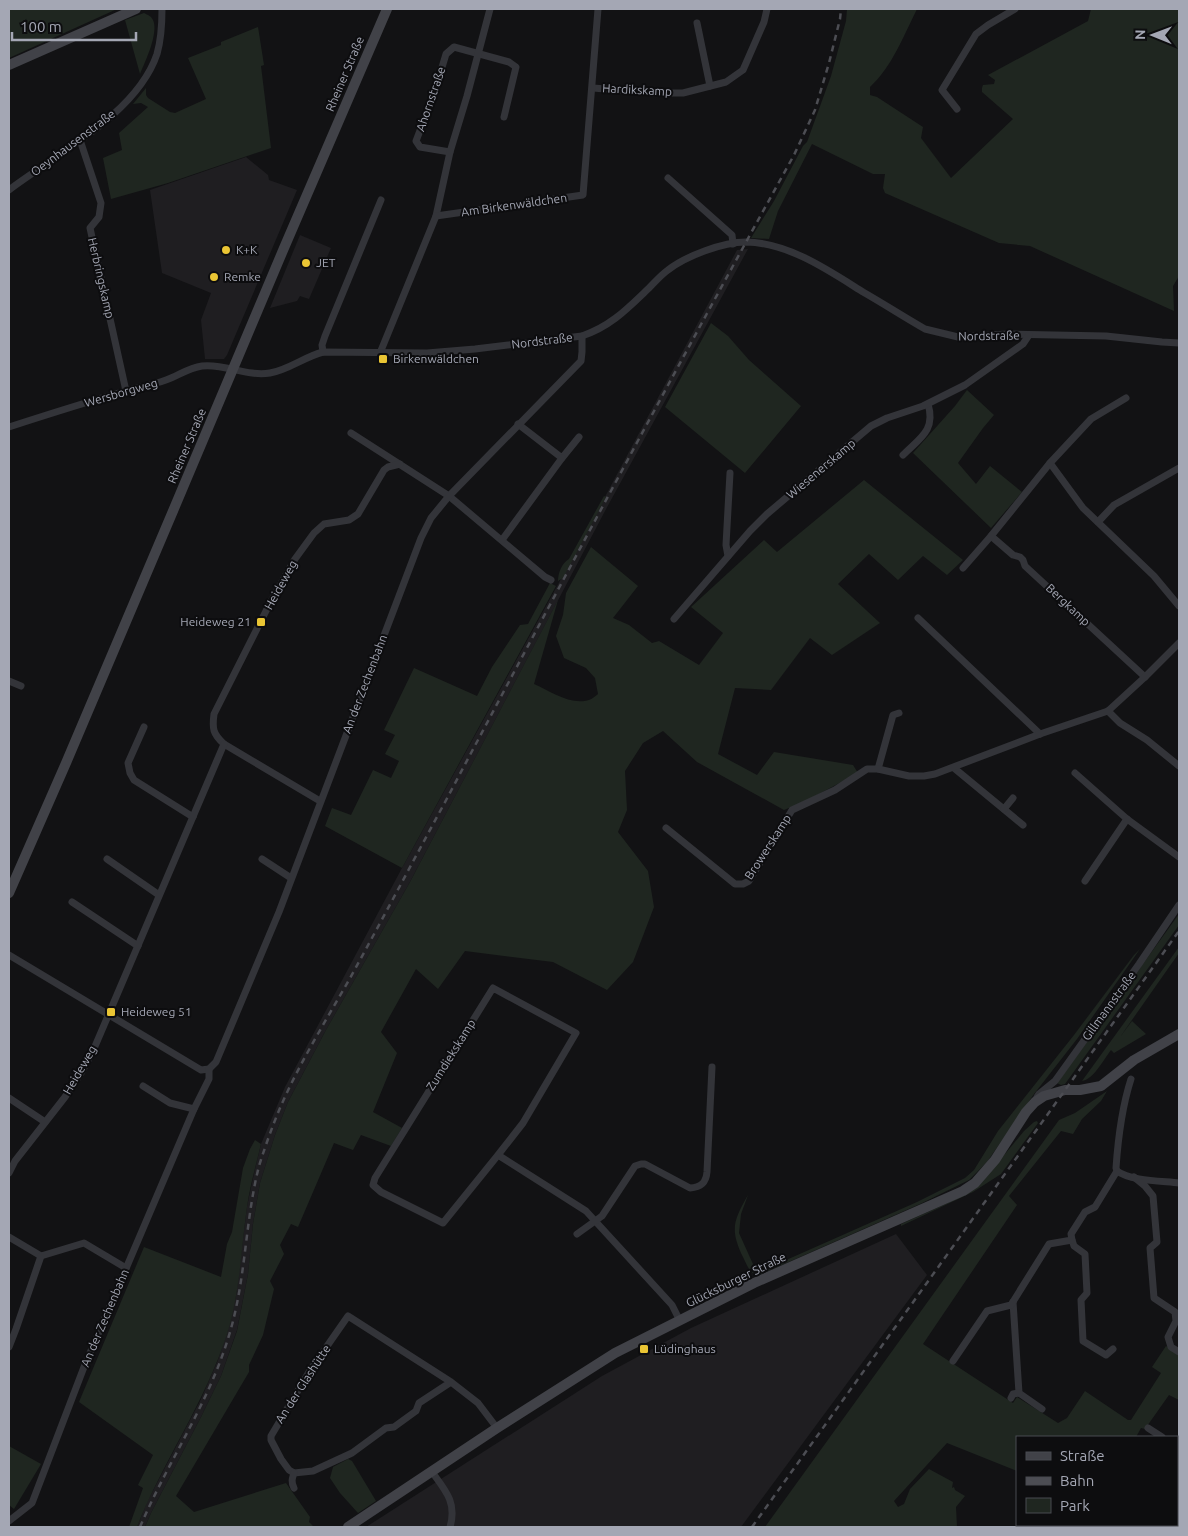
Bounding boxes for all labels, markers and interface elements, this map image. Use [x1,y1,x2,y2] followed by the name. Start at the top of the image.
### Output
[12,10,136,42] scale bar
[1128,10,1178,60] north arrow
[20,18,62,35] text: 100 m
[1132,29,1148,40] text: N
[323,34,366,113] street label: Rheiner Straße
[413,65,448,133] street label: Ahornstraße
[602,81,672,98] street label: Hardikskamp
[28,107,117,178] street label: Oeynhausenstraße
[460,191,568,218] street label: Am Birkenwäldchen
[86,236,117,320] street label: Herbringskamp
[236,243,258,256] place label: K+K
[220,244,232,256] marker: K+K
[316,256,336,269] place label: JET
[300,257,312,269] marker: JET
[224,270,261,283] place label: Remke
[208,271,220,283] marker: Remke
[958,328,1020,343] street label: Nordstraße
[511,330,573,351] street label: Nordstraße
[393,352,479,365] place label: Birkenwäldchen
[377,353,389,365] marker: Birkenwäldchen
[83,376,159,409] street label: Wersborgweg
[165,406,208,485] street label: Rheiner Straße
[784,436,858,501] street label: Wiesenerskamp
[262,558,299,612] street label: Heideweg
[1044,581,1093,628] street label: Bergkamp
[180,615,251,628] place label: Heideweg 21
[255,616,267,628] marker: Heideweg 21
[340,633,389,735] street label: An der Zechenbahn
[742,812,793,881] street label: Browerskamp
[1079,969,1138,1043] street label: Gillmannstraße
[121,1005,192,1018] place label: Heideweg 51
[105,1006,117,1018] marker: Heideweg 51
[424,1017,478,1093] street label: Zumdiekskamp
[60,1043,99,1097] street label: Heideweg
[684,1250,788,1309] street label: Glücksburger Straße
[78,1267,131,1368] street label: An der Zechenbahn
[272,1342,333,1425] street label: An der Glashütte
[654,1342,716,1355] place label: Lüdinghaus
[638,1343,650,1355] marker: Lüdinghaus
[1016,1436,1178,1526] legend
[1060,1447,1104,1464] text: Straße
[1060,1472,1094,1489] text: Bahn
[1060,1497,1090,1514] text: Park

